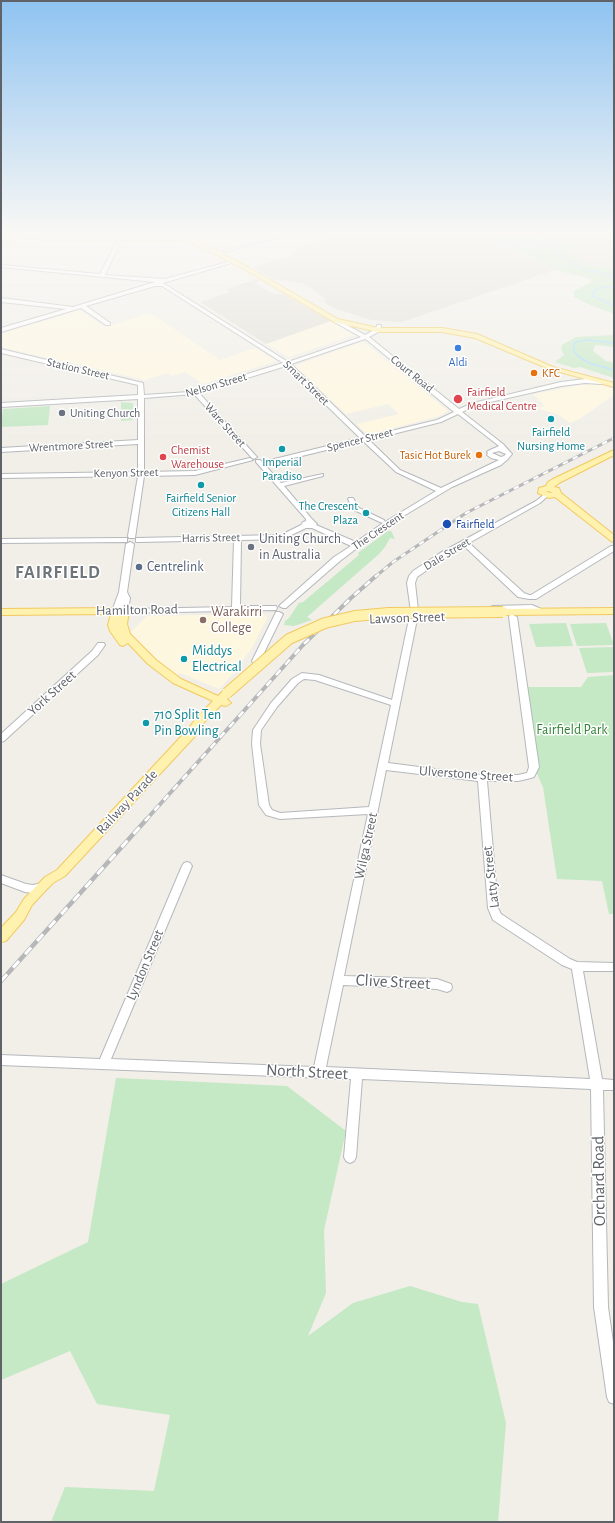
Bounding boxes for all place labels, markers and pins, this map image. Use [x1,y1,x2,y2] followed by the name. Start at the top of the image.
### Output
[453,343,463,353] marker: Aldi
[448,355,468,369] place label: Aldi
[542,366,560,380] place label: KFC
[529,368,539,378] marker: KFC
[467,385,537,413] place label: Fairfield Medical Centre
[452,393,464,405] marker: Fairfield Medical Centre
[70,406,140,420] place label: Uniting Church
[57,408,67,418] marker: Uniting Church
[546,414,556,424] marker: Fairfield Nursing Home
[517,425,585,453] place label: Fairfield Nursing Home
[171,443,224,471] place label: Chemist Warehouse
[277,444,287,454] marker: Imperial Paradiso
[399,448,471,462] place label: Tasic Hot Burek
[474,450,484,460] marker: Tasic Hot Burek
[158,452,168,462] marker: Chemist Warehouse
[262,455,302,483] place label: Imperial Paradiso
[196,480,206,490] marker: Fairfield Senior Citizens Hall
[166,491,236,519] place label: Fairfield Senior Citizens Hall
[298,499,358,527] place label: The Crescent Plaza
[361,508,371,518] marker: The Crescent Plaza
[456,517,495,531] place label: Fairfield
[441,518,453,530] marker: Fairfield
[259,531,341,564] place label: Uniting Church in Australia
[246,542,256,552] marker: Uniting Church in Australia
[147,559,204,575] place label: Centrelink
[134,562,144,572] marker: Centrelink
[211,604,262,636] place label: Warakirri College
[198,615,208,625] marker: Warakirri College
[192,643,242,676] place label: Middys Electrical
[179,654,189,664] marker: Middys Electrical
[154,707,221,740] place label: 710 Split Ten Pin Bowling
[141,718,151,728] marker: 710 Split Ten Pin Bowling

